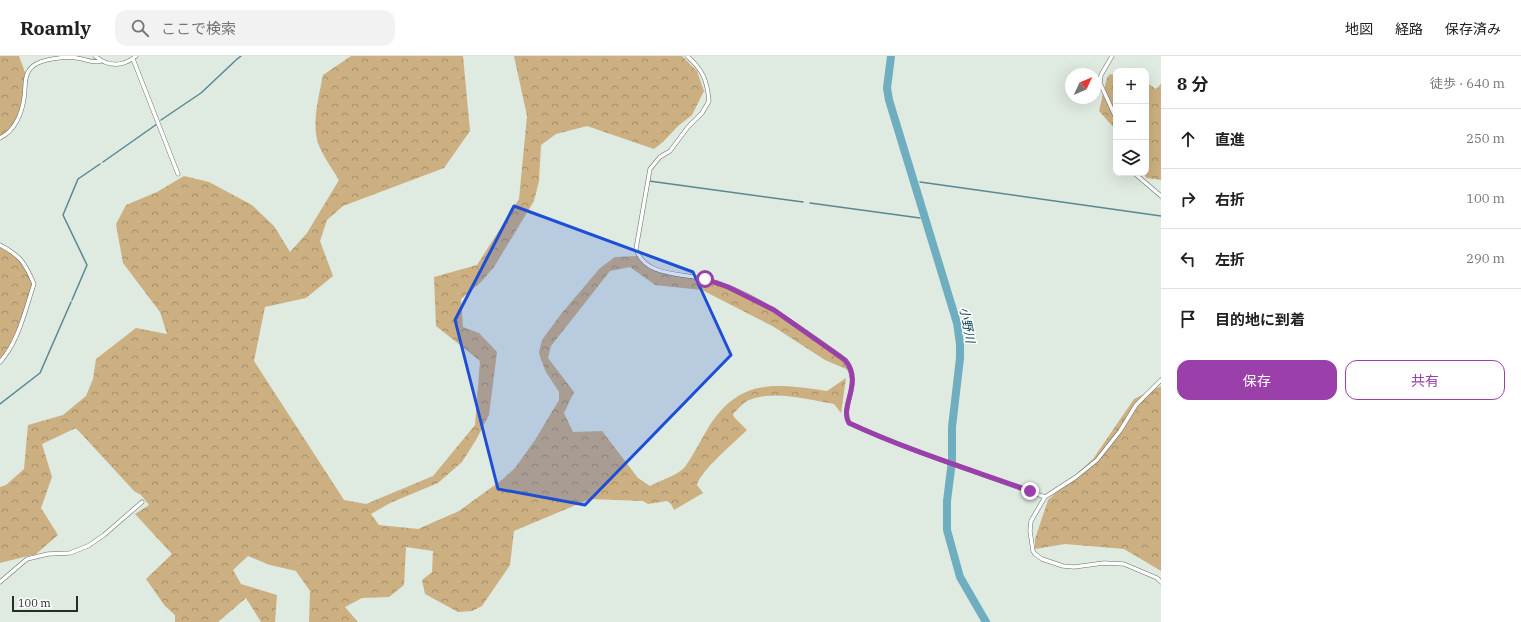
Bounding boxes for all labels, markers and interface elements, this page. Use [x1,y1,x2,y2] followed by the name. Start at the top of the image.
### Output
[115,10,395,46] search box
[20,16,91,40] text: Roamly
[129,17,151,39] icon: search
[161,19,236,38] text: ここで検索
[1345,20,1373,38] text: 地図
[1395,20,1423,38] text: 経路
[1445,20,1501,38] text: 保存済み
[1065,68,1101,104] north arrow
[1113,68,1149,176] map controls
[1113,68,1149,104] button: +
[1177,73,1208,95] text: 8 分
[1430,75,1505,92] text: 徒歩 · 640 m
[1113,104,1149,140] button: −
[1177,128,1199,150] icon: ahead
[1215,130,1245,149] text: 直進
[1466,130,1505,147] text: 250 m
[1113,140,1149,176] button: layers
[1177,188,1199,210] icon: right
[1215,190,1245,209] text: 右折
[1466,190,1505,207] text: 100 m
[1177,248,1199,270] icon: left
[1215,250,1245,269] text: 左折
[1466,250,1505,267] text: 290 m
[696,270,714,288] route start
[957,306,979,346] water label: 小野川
[1177,308,1199,330] icon: arrive
[1215,310,1305,329] text: 目的地に到着
[1177,360,1337,400] button: 保存
[1345,360,1505,400] button: 共有
[1021,482,1039,500] route end
[12,594,78,613] scale bar
[18,596,51,610] text: 100 m

